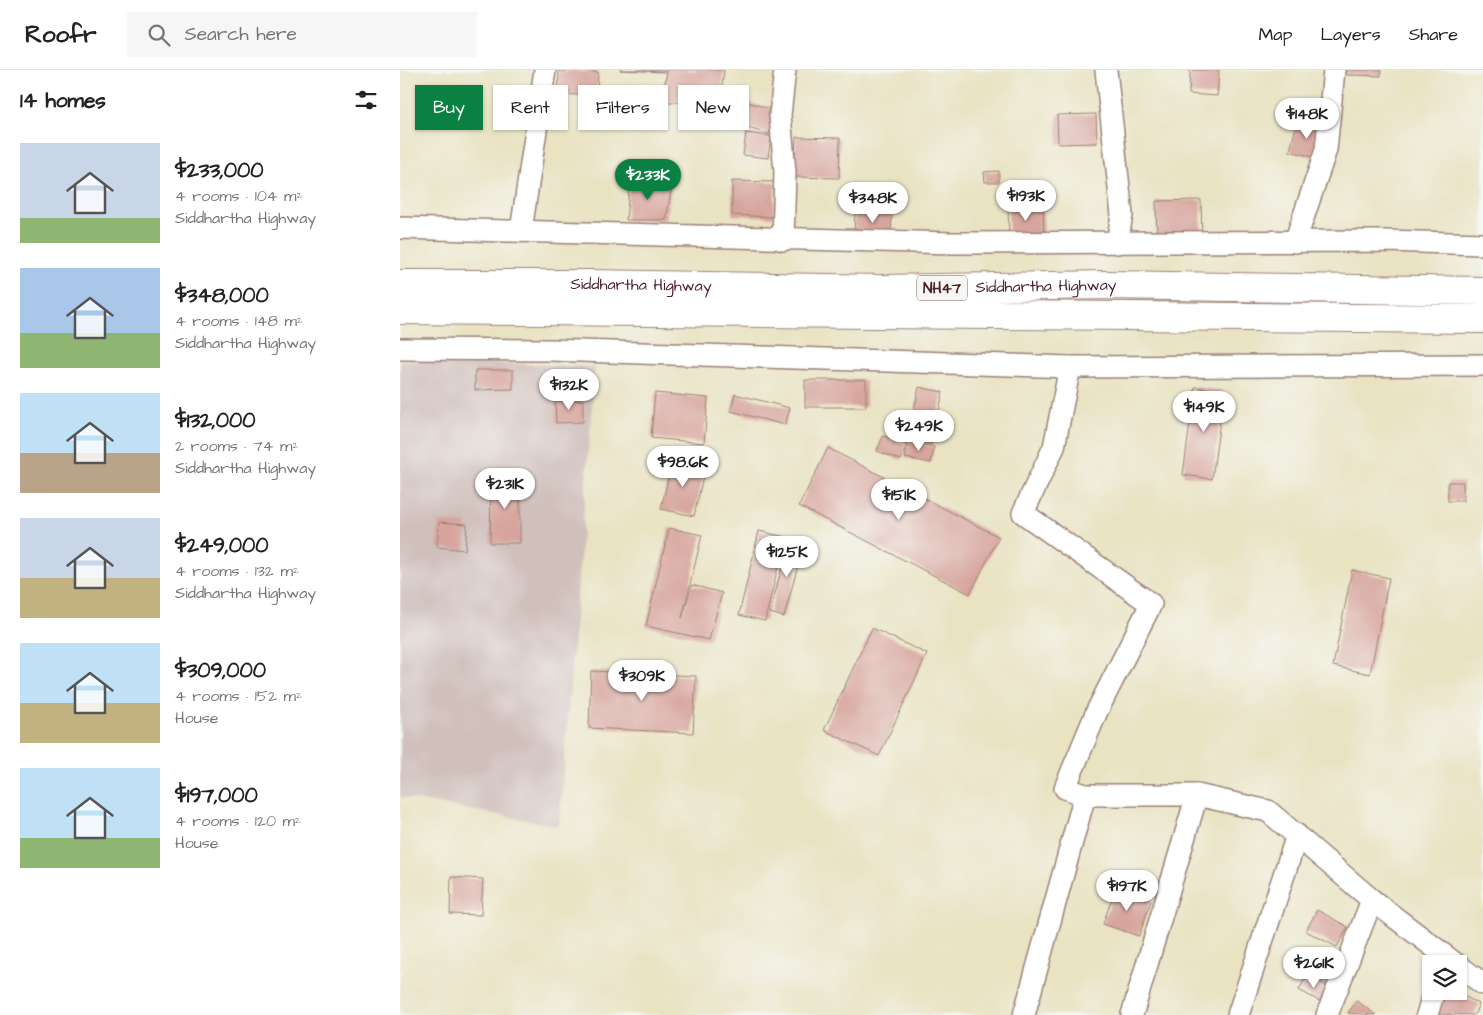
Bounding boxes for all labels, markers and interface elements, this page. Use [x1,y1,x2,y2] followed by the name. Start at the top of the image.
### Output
[127,12,477,57] search box
[25,18,97,52] text: Roofr
[145,21,173,49] icon: search
[185,21,297,48] text: Search here
[1258,22,1292,47] text: Map
[1320,22,1381,47] text: Layers
[1409,22,1458,47] text: Share
[415,85,483,130] chip: Buy
[493,85,568,130] chip: Rent
[578,85,668,130] chip: Filters
[678,85,749,130] chip: New
[20,86,106,115] text: 14 homes
[352,86,380,114] icon: filters
[1272,98,1342,140] pin: $148K
[1286,103,1328,125] text: $148K
[175,156,264,185] text: $233,000
[613,158,683,201] pin: $233K
[60,163,120,223] icon: home
[626,164,670,186] text: $233K
[991,180,1061,222] pin: $193K
[838,182,908,224] pin: $348K
[175,185,303,207] text: 4 rooms · 104 m²
[1007,185,1045,207] text: $193K
[849,187,897,209] text: $348K
[175,207,316,229] text: Siddhartha Highway
[570,273,712,298] street label: Siddhartha Highway
[975,274,1117,298] street label: Siddhartha Highway
[917,276,967,300] road number: NH47
[175,281,269,310] text: $348,000
[60,288,120,348] icon: home
[175,310,303,332] text: 4 rooms · 148 m²
[175,332,316,354] text: Siddhartha Highway
[534,368,604,411] pin: $132K
[550,374,588,396] text: $132K
[1169,390,1239,433] pin: $149K
[1184,396,1224,418] text: $149K
[175,406,256,435] text: $132,000
[884,410,954,452] pin: $249K
[60,413,120,473] icon: home
[895,415,943,437] text: $249K
[175,435,299,457] text: 2 rooms · 74 m²
[642,446,724,488] pin: $98.6K
[658,451,708,473] text: $98.6K
[175,457,316,479] text: Siddhartha Highway
[470,468,540,510] pin: $231K
[486,473,524,495] text: $231K
[864,478,934,521] pin: $151K
[882,484,916,506] text: $151K
[175,531,268,560] text: $249,000
[752,536,822,578] pin: $125K
[60,538,120,598] icon: home
[766,541,808,563] text: $125K
[175,560,299,582] text: 4 rooms · 132 m²
[175,582,316,604] text: Siddhartha Highway
[175,656,266,685] text: $309,000
[607,660,677,702] pin: $309K
[60,663,120,723] icon: home
[619,665,665,687] text: $309K
[175,685,302,707] text: 4 rooms · 152 m²
[175,707,219,729] text: House
[175,781,258,810] text: $197,000
[60,788,120,848] icon: home
[175,810,301,832] text: 4 rooms · 120 m²
[175,832,219,854] text: House
[1092,870,1162,912] pin: $197K
[1107,875,1147,897] text: $197K
[1279,946,1349,989] pin: $261K
[1294,952,1334,974] text: $261K
[1422,955,1467,1000] map controls
[1422,955,1467,1000] button: layers

